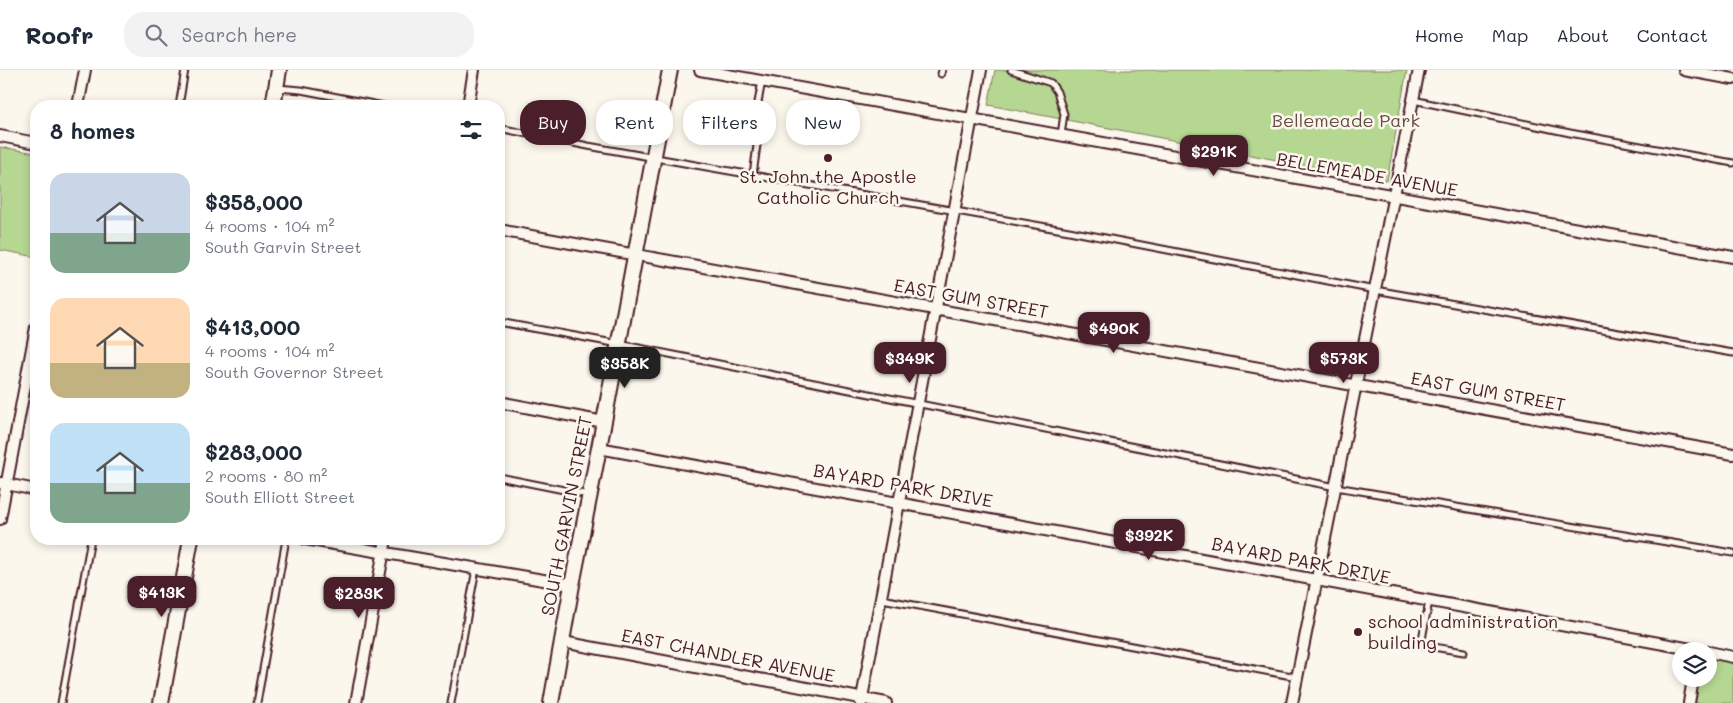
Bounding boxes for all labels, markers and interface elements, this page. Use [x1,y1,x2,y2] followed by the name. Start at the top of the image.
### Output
[124,12,474,57] search box
[25,19,94,50] text: Roofr
[142,21,170,49] icon: search
[182,22,297,47] text: Search here
[1415,23,1464,47] text: Home
[1492,23,1528,47] text: Map
[1556,23,1609,47] text: About
[1637,23,1708,47] text: Contact
[520,100,586,145] chip: Buy
[596,100,673,145] chip: Rent
[683,100,776,145] chip: Filters
[786,100,860,145] chip: New
[1272,108,1420,132] park label: Bellemeade Park
[457,116,485,144] icon: filters
[50,117,135,144] text: 8 homes
[1179,134,1249,177] pin: $291K
[1191,140,1237,161] text: $291K
[1275,146,1460,202] street label: BELLEMEADE AVENUE
[822,152,834,164] marker: St. John the Apostle Catholic Church
[739,164,917,209] place label: St. John the Apostle Catholic Church
[205,188,303,215] text: $358,000
[90,193,150,253] icon: home
[205,215,335,236] text: 4 rooms · 104 m²
[205,236,362,257] text: South Garvin Street
[892,273,1050,323] street label: EAST GUM STREET
[1079,312,1149,354] pin: $490K
[205,313,300,340] text: $413,000
[1089,317,1139,338] text: $490K
[90,318,150,378] icon: home
[205,340,335,361] text: 4 rooms · 104 m²
[875,342,945,384] pin: $349K
[1309,342,1379,384] pin: $573K
[590,346,660,389] pin: $358K
[885,347,935,368] text: $349K
[1320,347,1368,368] text: $573K
[600,352,650,373] text: $358K
[205,361,384,382] text: South Governor Street
[1409,366,1567,416] street label: EAST GUM STREET
[535,414,597,618] street label: SOUTH GARVIN STREET
[205,438,302,465] text: $283,000
[90,443,150,503] icon: home
[812,457,995,513] street label: BAYARD PARK DRIVE
[205,465,327,486] text: 2 rooms · 80 m²
[205,486,355,507] text: South Elliott Street
[1114,518,1184,561] pin: $392K
[1125,524,1173,545] text: $392K
[1210,531,1393,589] street label: BAYARD PARK DRIVE
[127,576,197,618] pin: $413K
[324,576,394,619] pin: $283K
[138,581,186,602] text: $413K
[335,582,383,603] text: $283K
[1368,609,1558,654] place label: school administration building
[619,623,837,687] street label: EAST CHANDLER AVENUE
[1352,626,1364,638] marker: school administration building
[1672,642,1717,687] map controls
[1672,642,1717,687] button: layers

